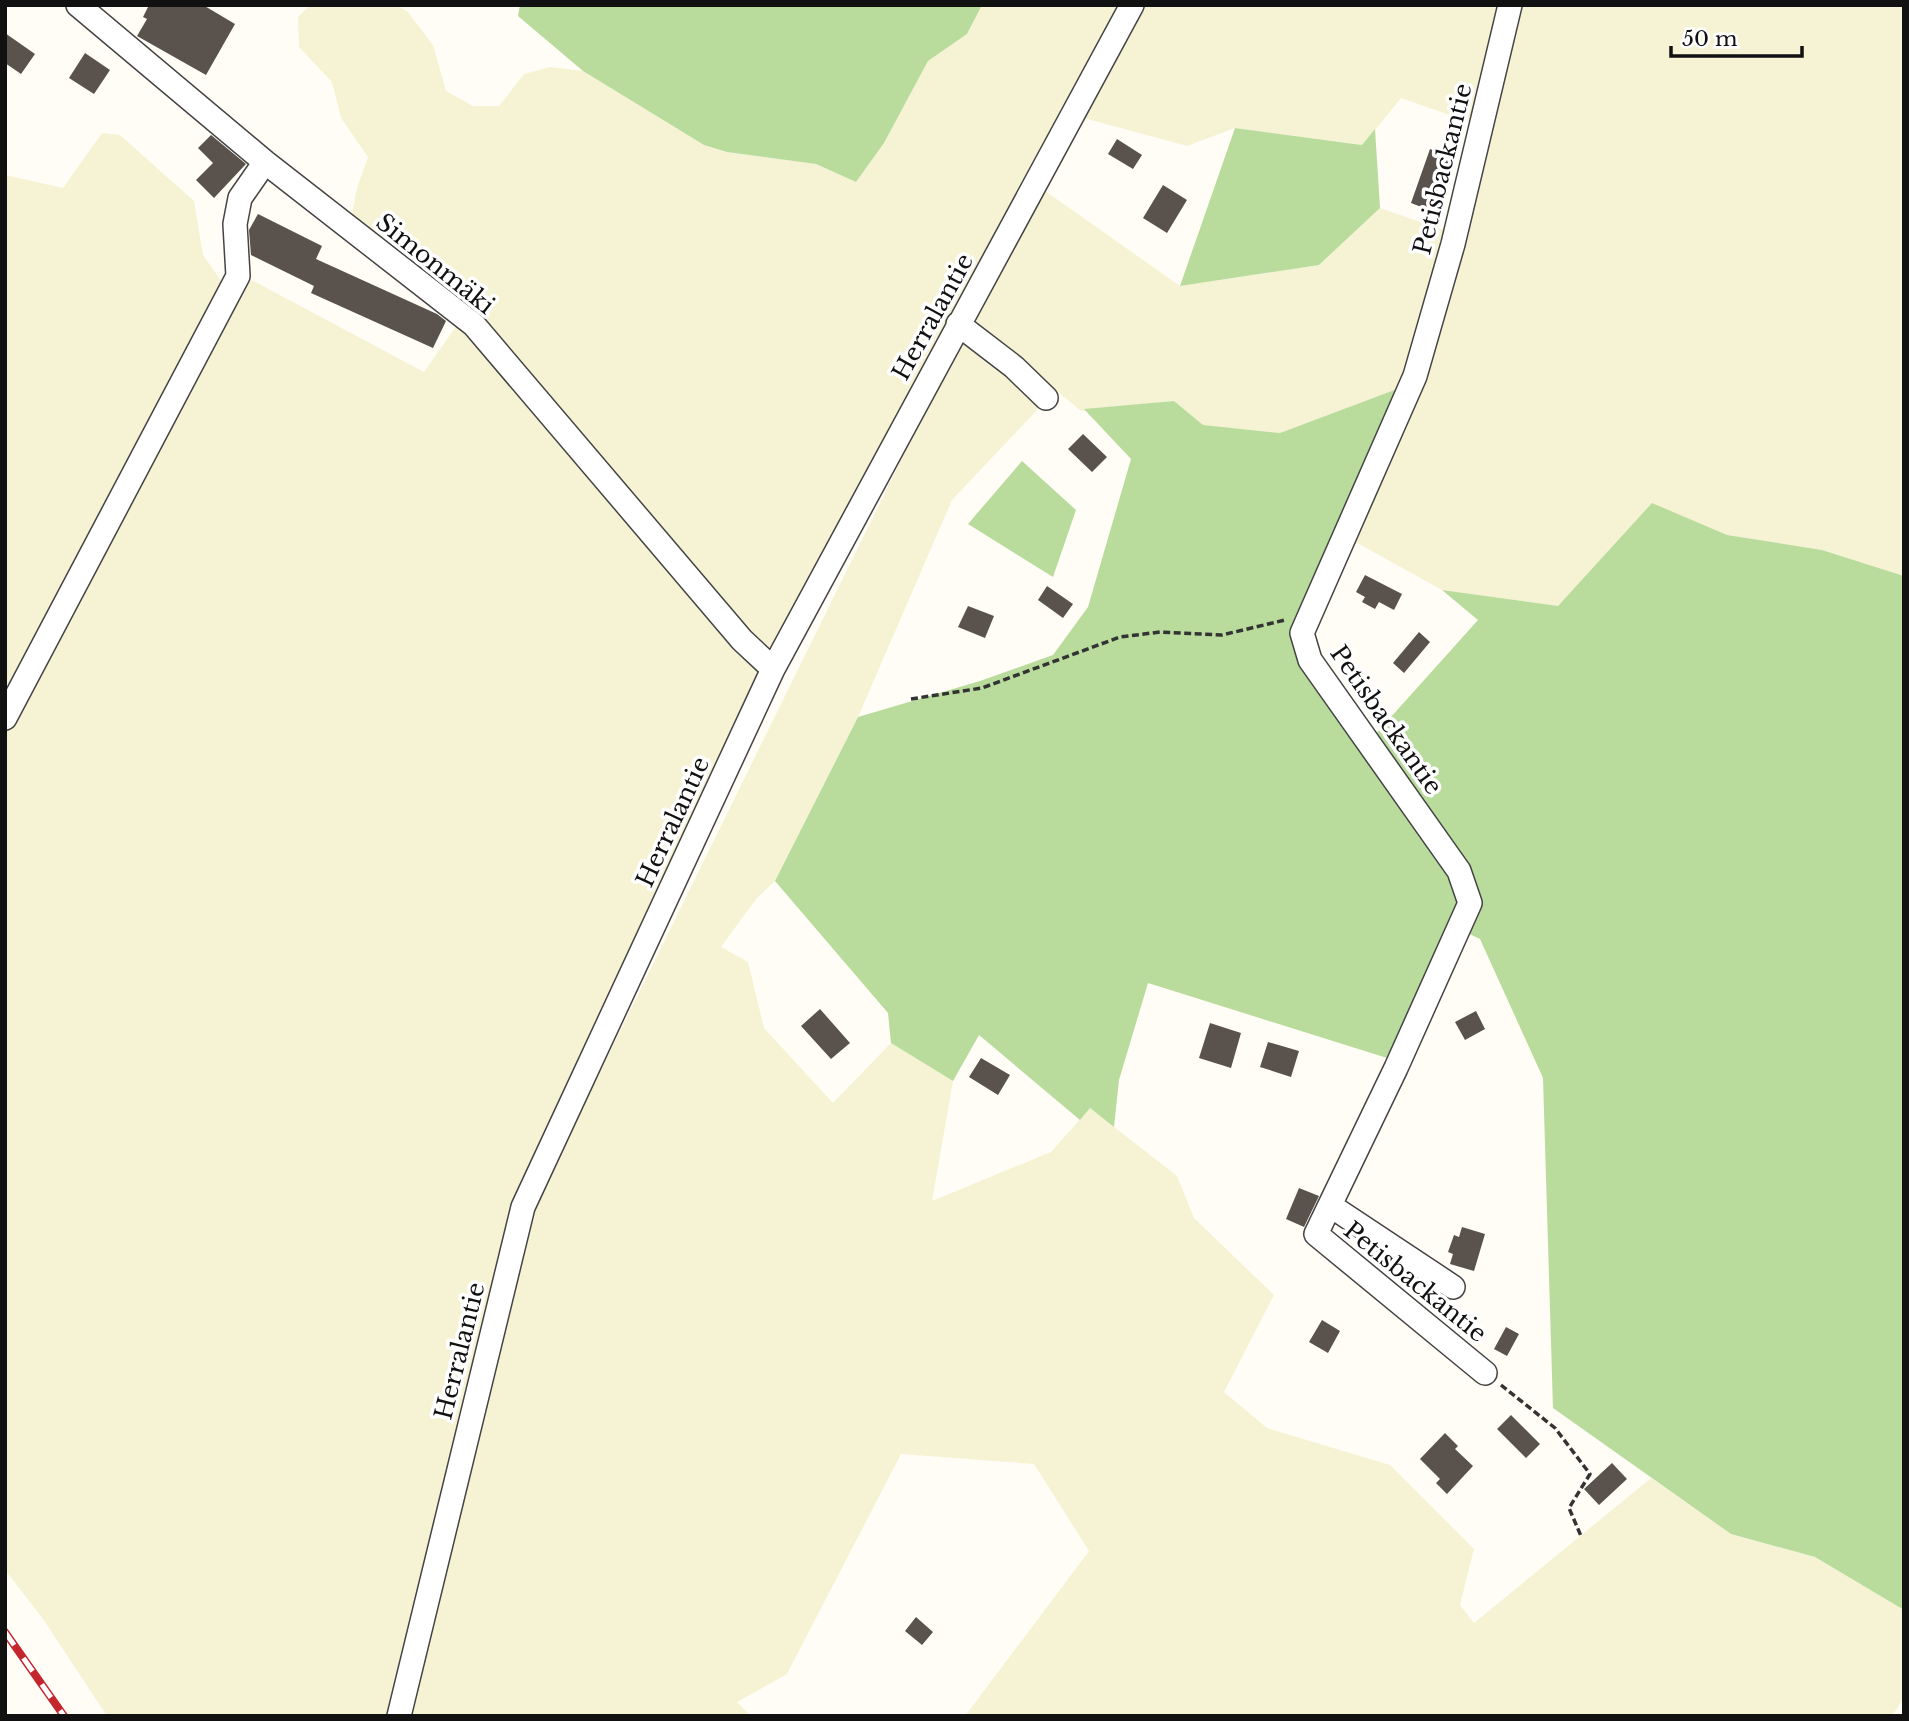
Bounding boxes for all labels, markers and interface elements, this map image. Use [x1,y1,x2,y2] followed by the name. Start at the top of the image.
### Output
[1671,14,1802,58] scale bar
[1682,26,1738,52] text: 50 m
[1407,80,1478,257] street label: Petisbackantie
[370,207,500,320] street label: Simonmäki
[886,248,979,385] street label: Herralantie
[1324,640,1449,800] street label: Petisbackantie
[630,752,715,891] street label: Herralantie
[1338,1215,1493,1348] street label: Petisbackantie
[428,1279,491,1422] street label: Herralantie

